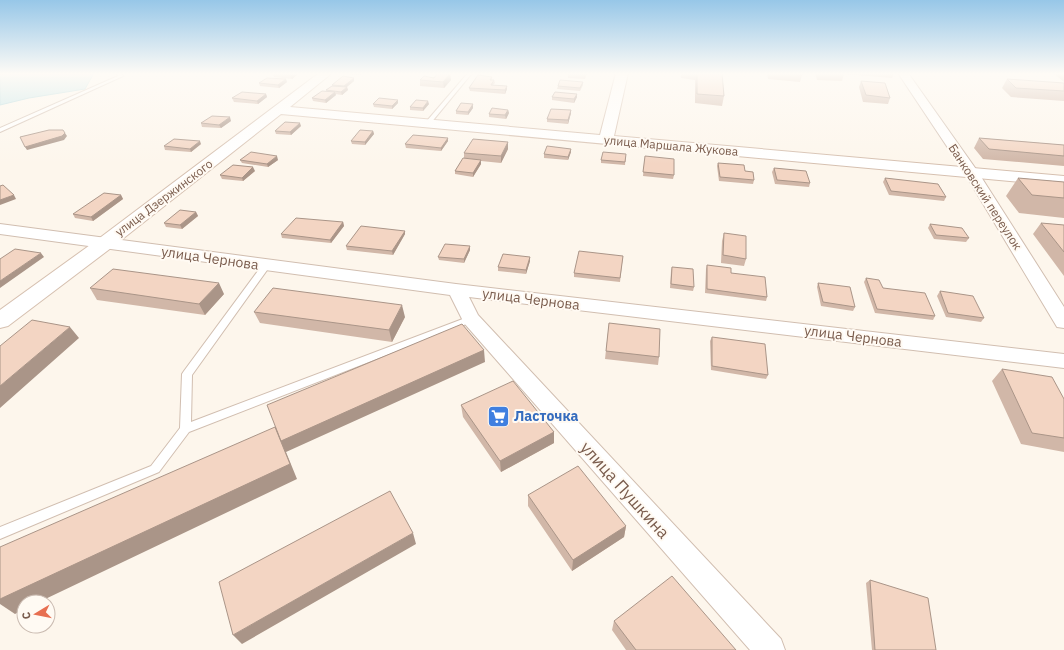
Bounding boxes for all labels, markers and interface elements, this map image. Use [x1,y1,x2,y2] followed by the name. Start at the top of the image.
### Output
[603,132,739,159] street label: улица Маршала Жукова
[946,141,1026,253] street label: Банковский переулок
[112,156,216,239] street label: улица Дзержинского
[160,242,260,274] street label: улица Чернова
[481,284,581,314] street label: улица Чернова
[803,321,903,351] street label: улица Чернова
[486,403,512,429] supermarket icon: Ласточка
[514,407,579,425] place label: Ласточка
[576,437,674,543] street label: улица Пушкина
[16,594,56,634] north arrow
[19,611,34,620] text: С

